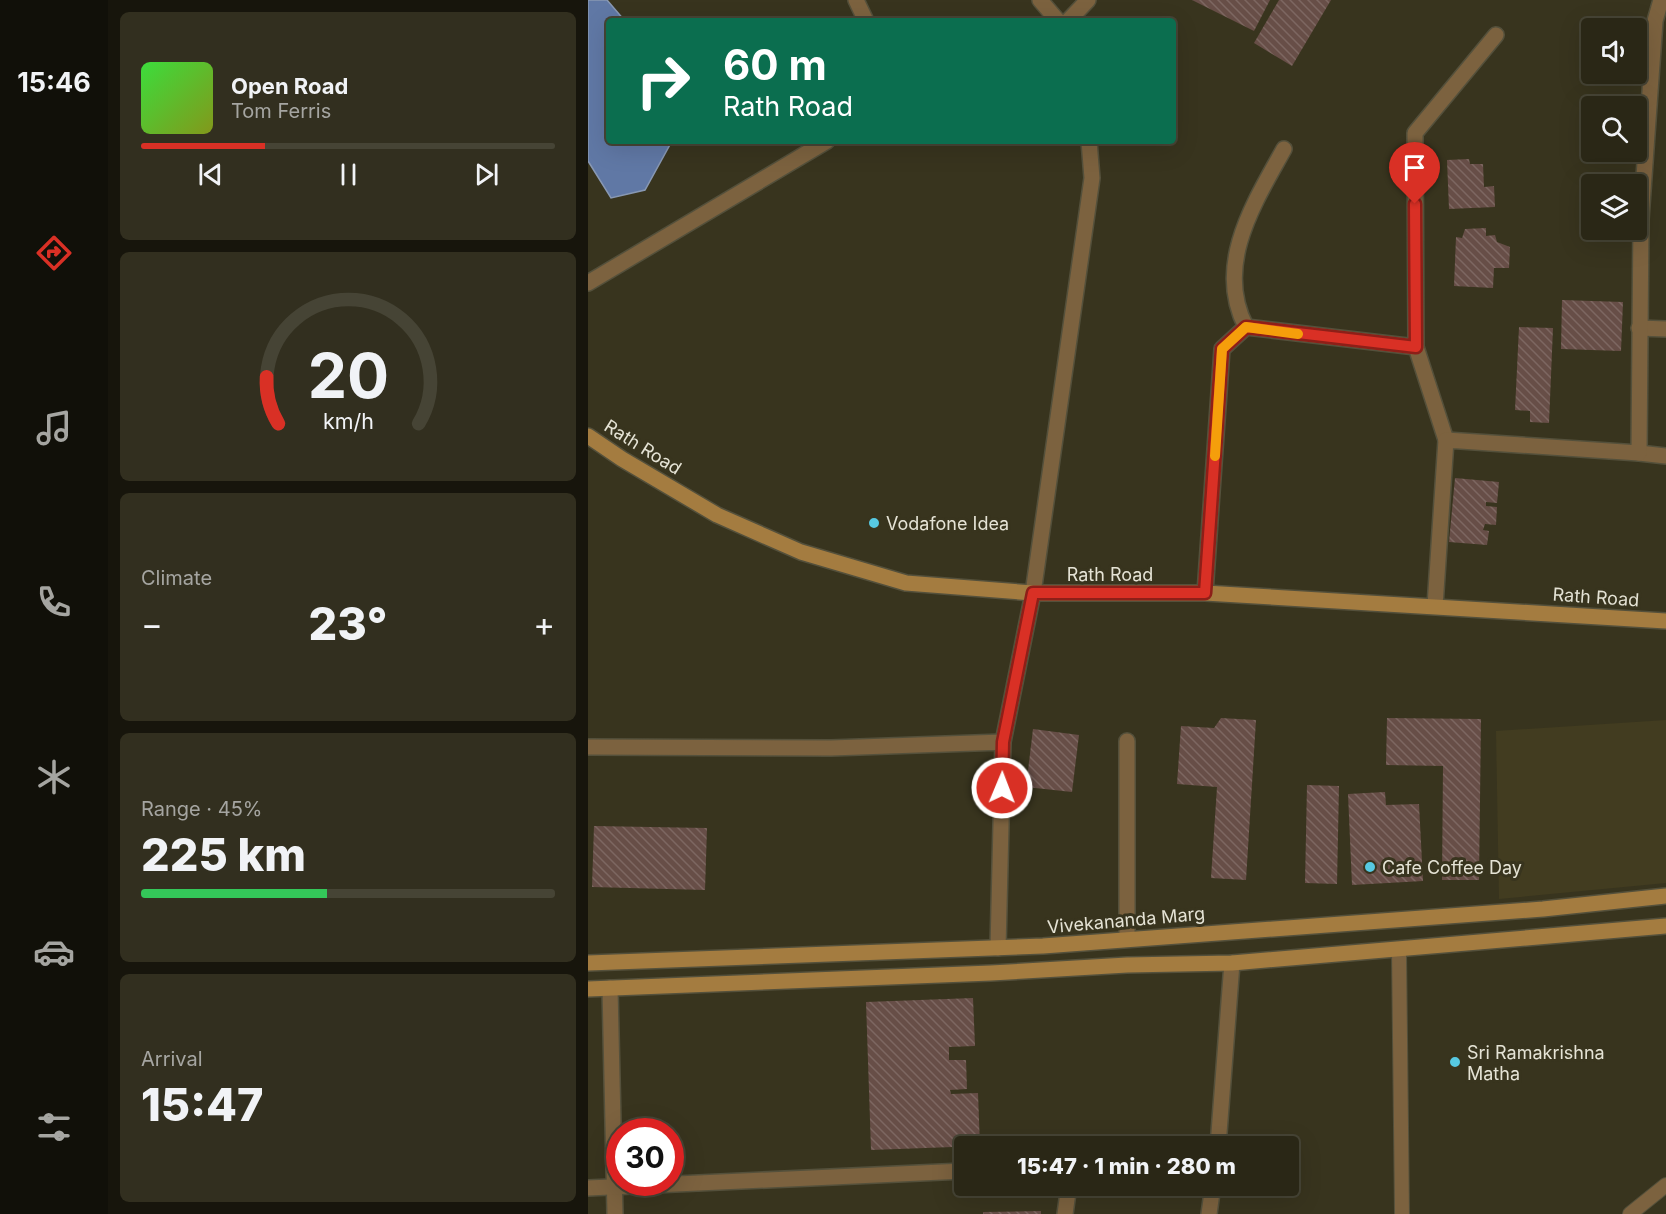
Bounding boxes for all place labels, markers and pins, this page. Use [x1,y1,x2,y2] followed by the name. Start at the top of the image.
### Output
[1389,142,1440,204] pin
[886,513,1009,534] place label: Vodafone Idea
[867,516,881,530] marker: Vodafone Idea
[1382,857,1522,878] place label: Cafe Coffee Day
[1363,860,1377,874] marker: Cafe Coffee Day
[1467,1042,1605,1084] place label: Sri Ramakrishna Matha
[1448,1055,1462,1069] marker: Sri Ramakrishna Matha

